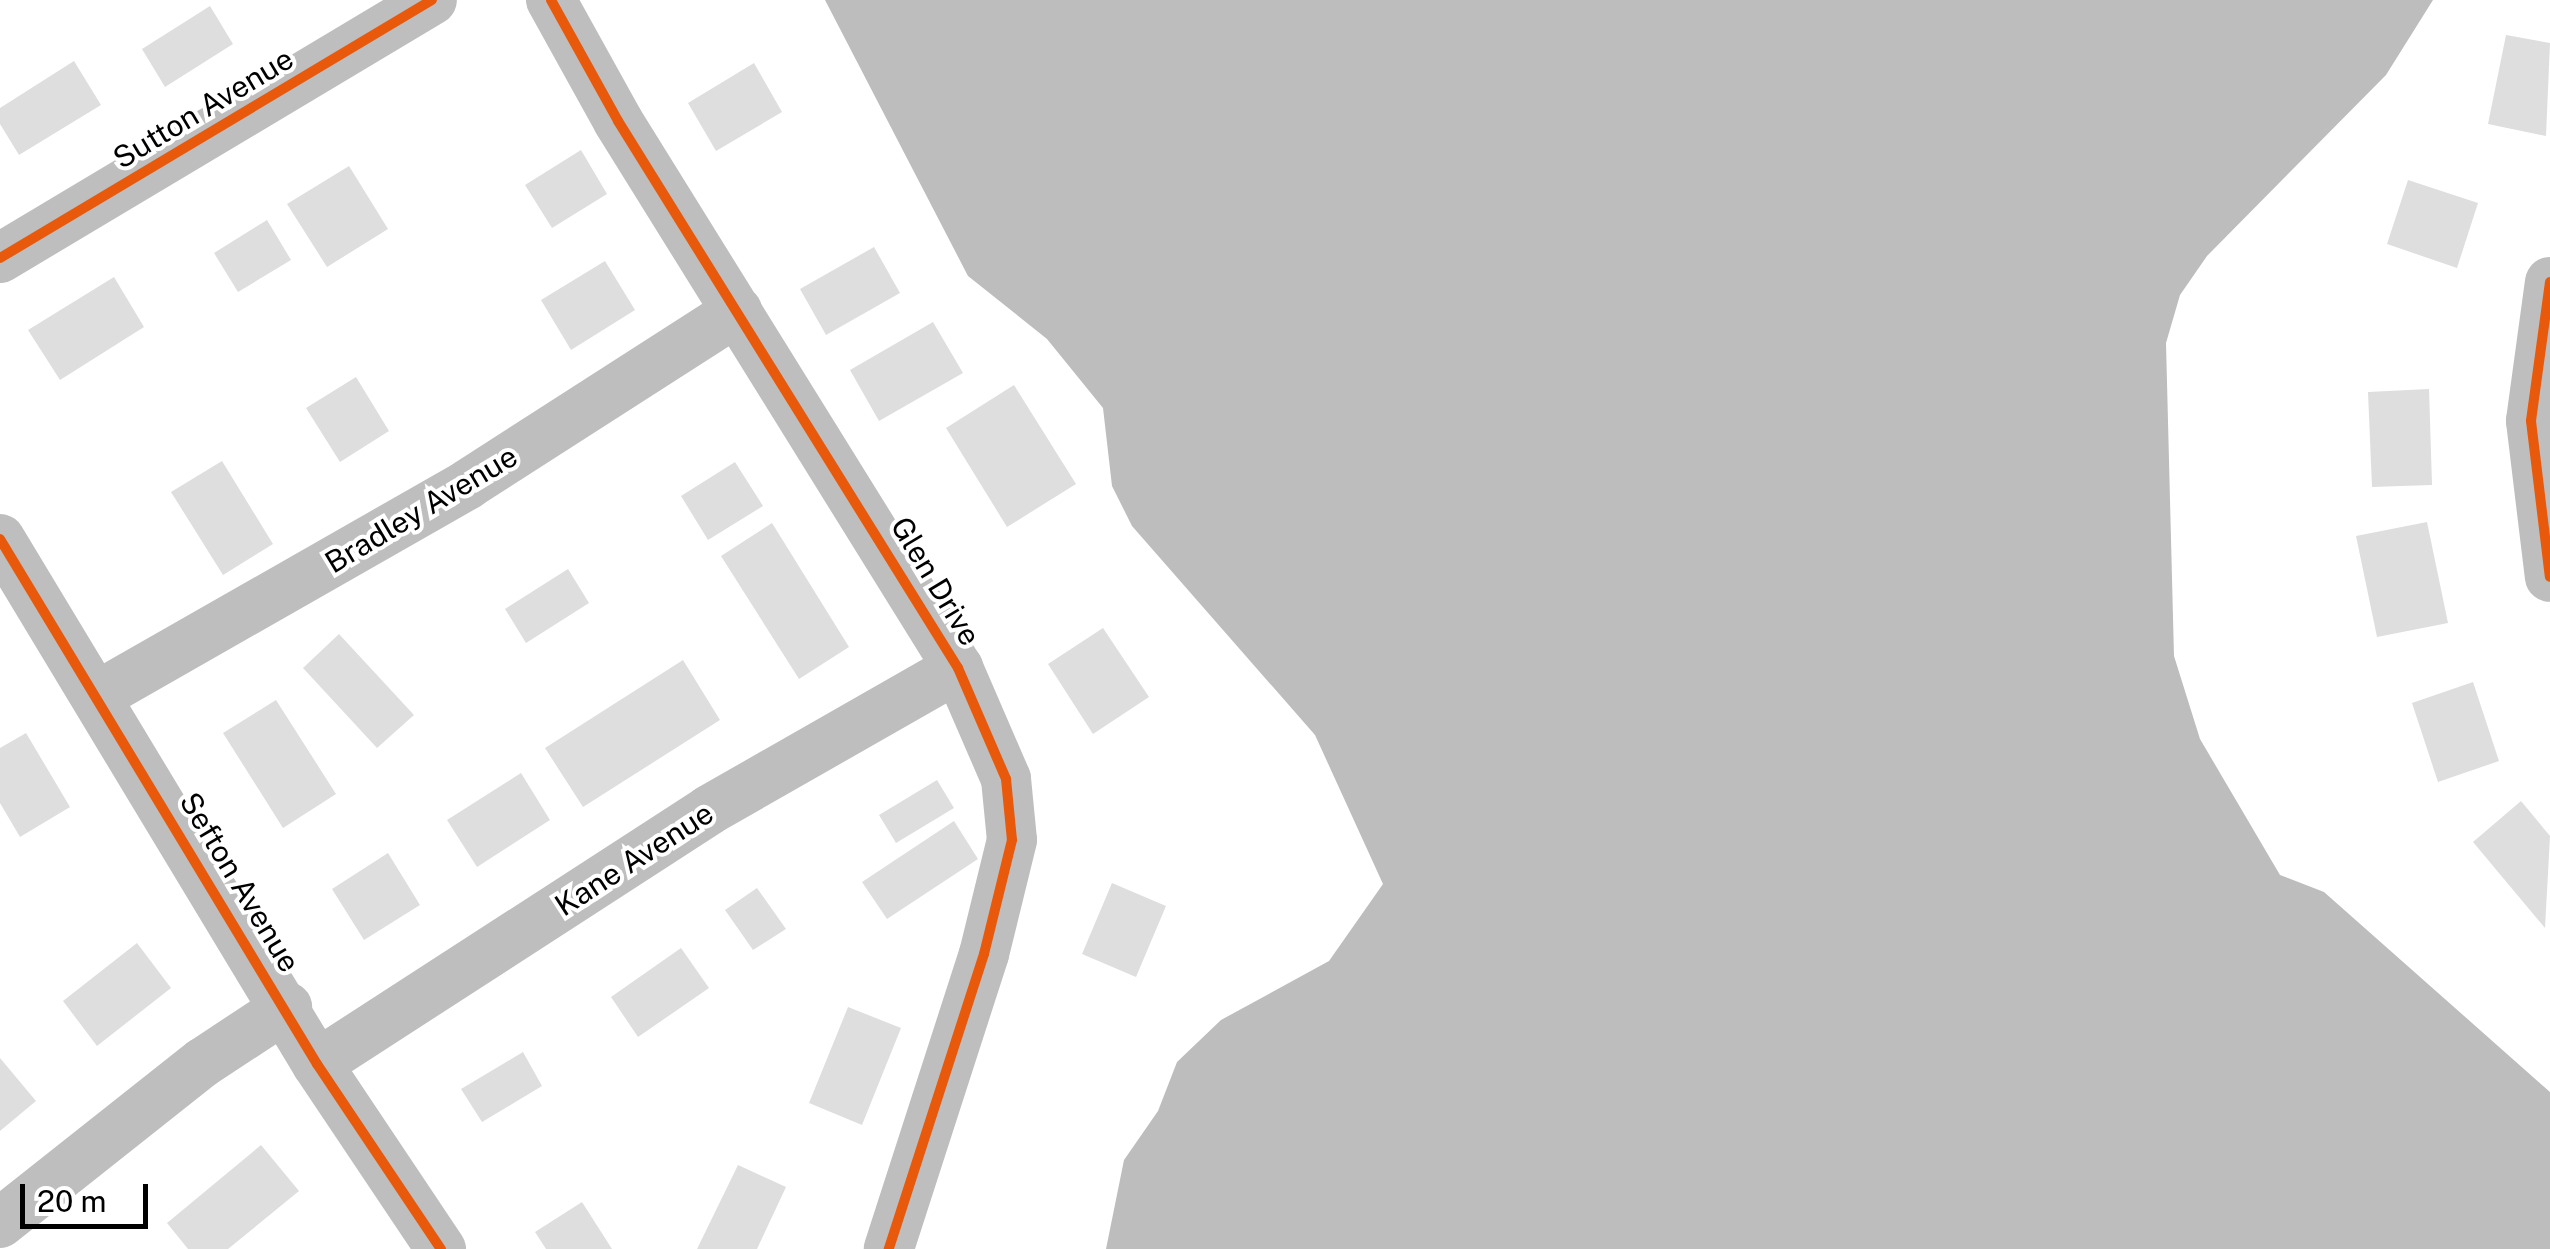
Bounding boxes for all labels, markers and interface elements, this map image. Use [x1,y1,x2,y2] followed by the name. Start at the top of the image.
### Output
[106,40,300,176] street label: Sutton Avenue
[319,438,523,580] street label: Bradley Avenue
[884,510,988,652] street label: Glen Drive
[172,786,308,978] street label: Sefton Avenue
[548,794,720,924] street label: Kane Avenue
[25,1164,152,1226] scale bar
[37,1183,106,1219] text: 20 m

